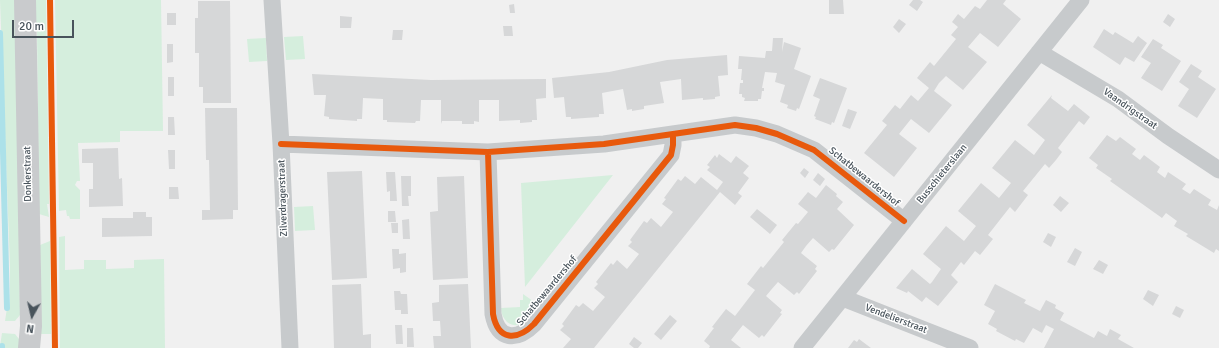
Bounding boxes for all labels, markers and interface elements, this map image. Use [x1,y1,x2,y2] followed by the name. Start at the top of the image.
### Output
[14,12,76,38] scale bar
[19,19,44,34] text: 20 m
[1101,86,1159,132] street label: Vaandrigstraat
[914,142,970,206] street label: Busschieterslaan
[826,145,902,209] street label: Schatbewaardershof
[22,146,34,202] street label: Donkerstraat
[276,159,290,237] street label: Zilverdragerstraat
[514,254,580,328] street label: Schatbewaardershof
[12,296,52,336] north arrow
[863,302,929,336] street label: Vendelierstraat
[26,321,35,335] text: N

